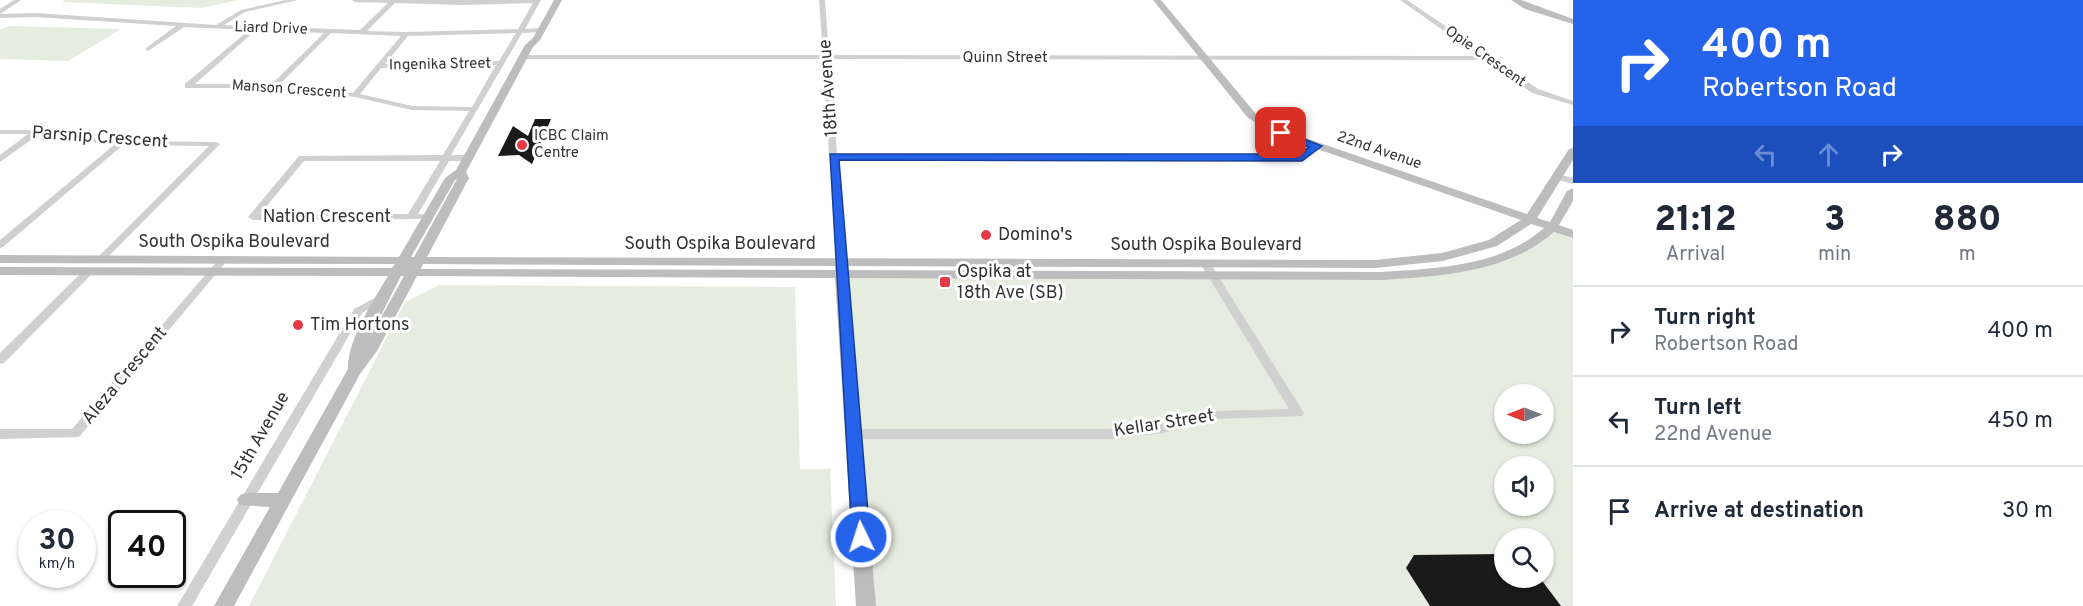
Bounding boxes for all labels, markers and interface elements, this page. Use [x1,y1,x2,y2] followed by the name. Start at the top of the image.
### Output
[234,18,308,40] street label: Liard Drive
[1702,20,1832,73] text: 400 m
[1441,22,1529,92] street label: Opie Crescent
[1603,24,1681,102] icon: right
[814,38,844,138] street label: 18th Avenue
[962,49,1048,68] street label: Quinn Street
[389,55,491,75] street label: Ingenika Street
[1702,72,1897,106] text: Robertson Road
[231,77,347,103] street label: Manson Crescent
[1255,107,1306,158] pin
[1264,116,1297,149] icon: arrive
[31,122,169,154] street label: Parsnip Crescent
[534,127,609,163] place label: ICBC Claim Centre
[1334,128,1424,174] street label: 22nd Avenue
[515,138,529,152] marker: ICBC Claim Centre
[1749,138,1782,171] icon: left
[1812,138,1845,171] icon: ahead
[1875,138,1908,171] icon: right
[1654,198,1737,244] text: 21:12
[1824,198,1845,244] text: 3
[1933,198,2002,244] text: 880
[263,206,391,229] street label: Nation Crescent
[998,224,1073,247] place label: Domino's
[979,228,993,242] marker: Domino's
[138,231,330,254] street label: South Ospika Boulevard
[624,233,816,256] street label: South Ospika Boulevard
[1110,234,1302,257] street label: South Ospika Boulevard
[1666,242,1725,268] text: Arrival
[1818,242,1851,268] text: min
[1959,242,1976,268] text: m
[957,261,1064,305] place label: Ospika at 18th Ave (SB)
[938,275,952,289] marker: Ospika at 18th Ave (SB)
[1654,305,1756,332] text: Turn right
[310,314,410,337] place label: Tim Hortons
[1603,315,1636,348] icon: right
[291,318,305,332] marker: Tim Hortons
[1987,318,2053,345] text: 400 m
[77,322,173,430] street label: Aleza Crescent
[1654,332,1798,358] text: Robertson Road
[1494,384,1554,444] north arrow
[1494,384,1554,588] map controls
[227,388,295,484] street label: 15th Avenue
[1654,395,1742,422] text: Turn left
[1112,405,1216,443] street label: Kellar Street
[1603,405,1636,438] icon: left
[1988,408,2053,435] text: 450 m
[1654,422,1772,448] text: 22nd Avenue
[1494,456,1554,516] button: sound
[1603,495,1636,528] icon: arrive
[1654,498,1864,525] text: Arrive at destination
[2002,498,2053,525] text: 30 m
[829,505,893,569] position arrow
[108,510,186,588] speed limit sign: 40
[38,523,76,560] text: 30
[1494,528,1554,588] button: search
[39,555,75,574] text: km/h

